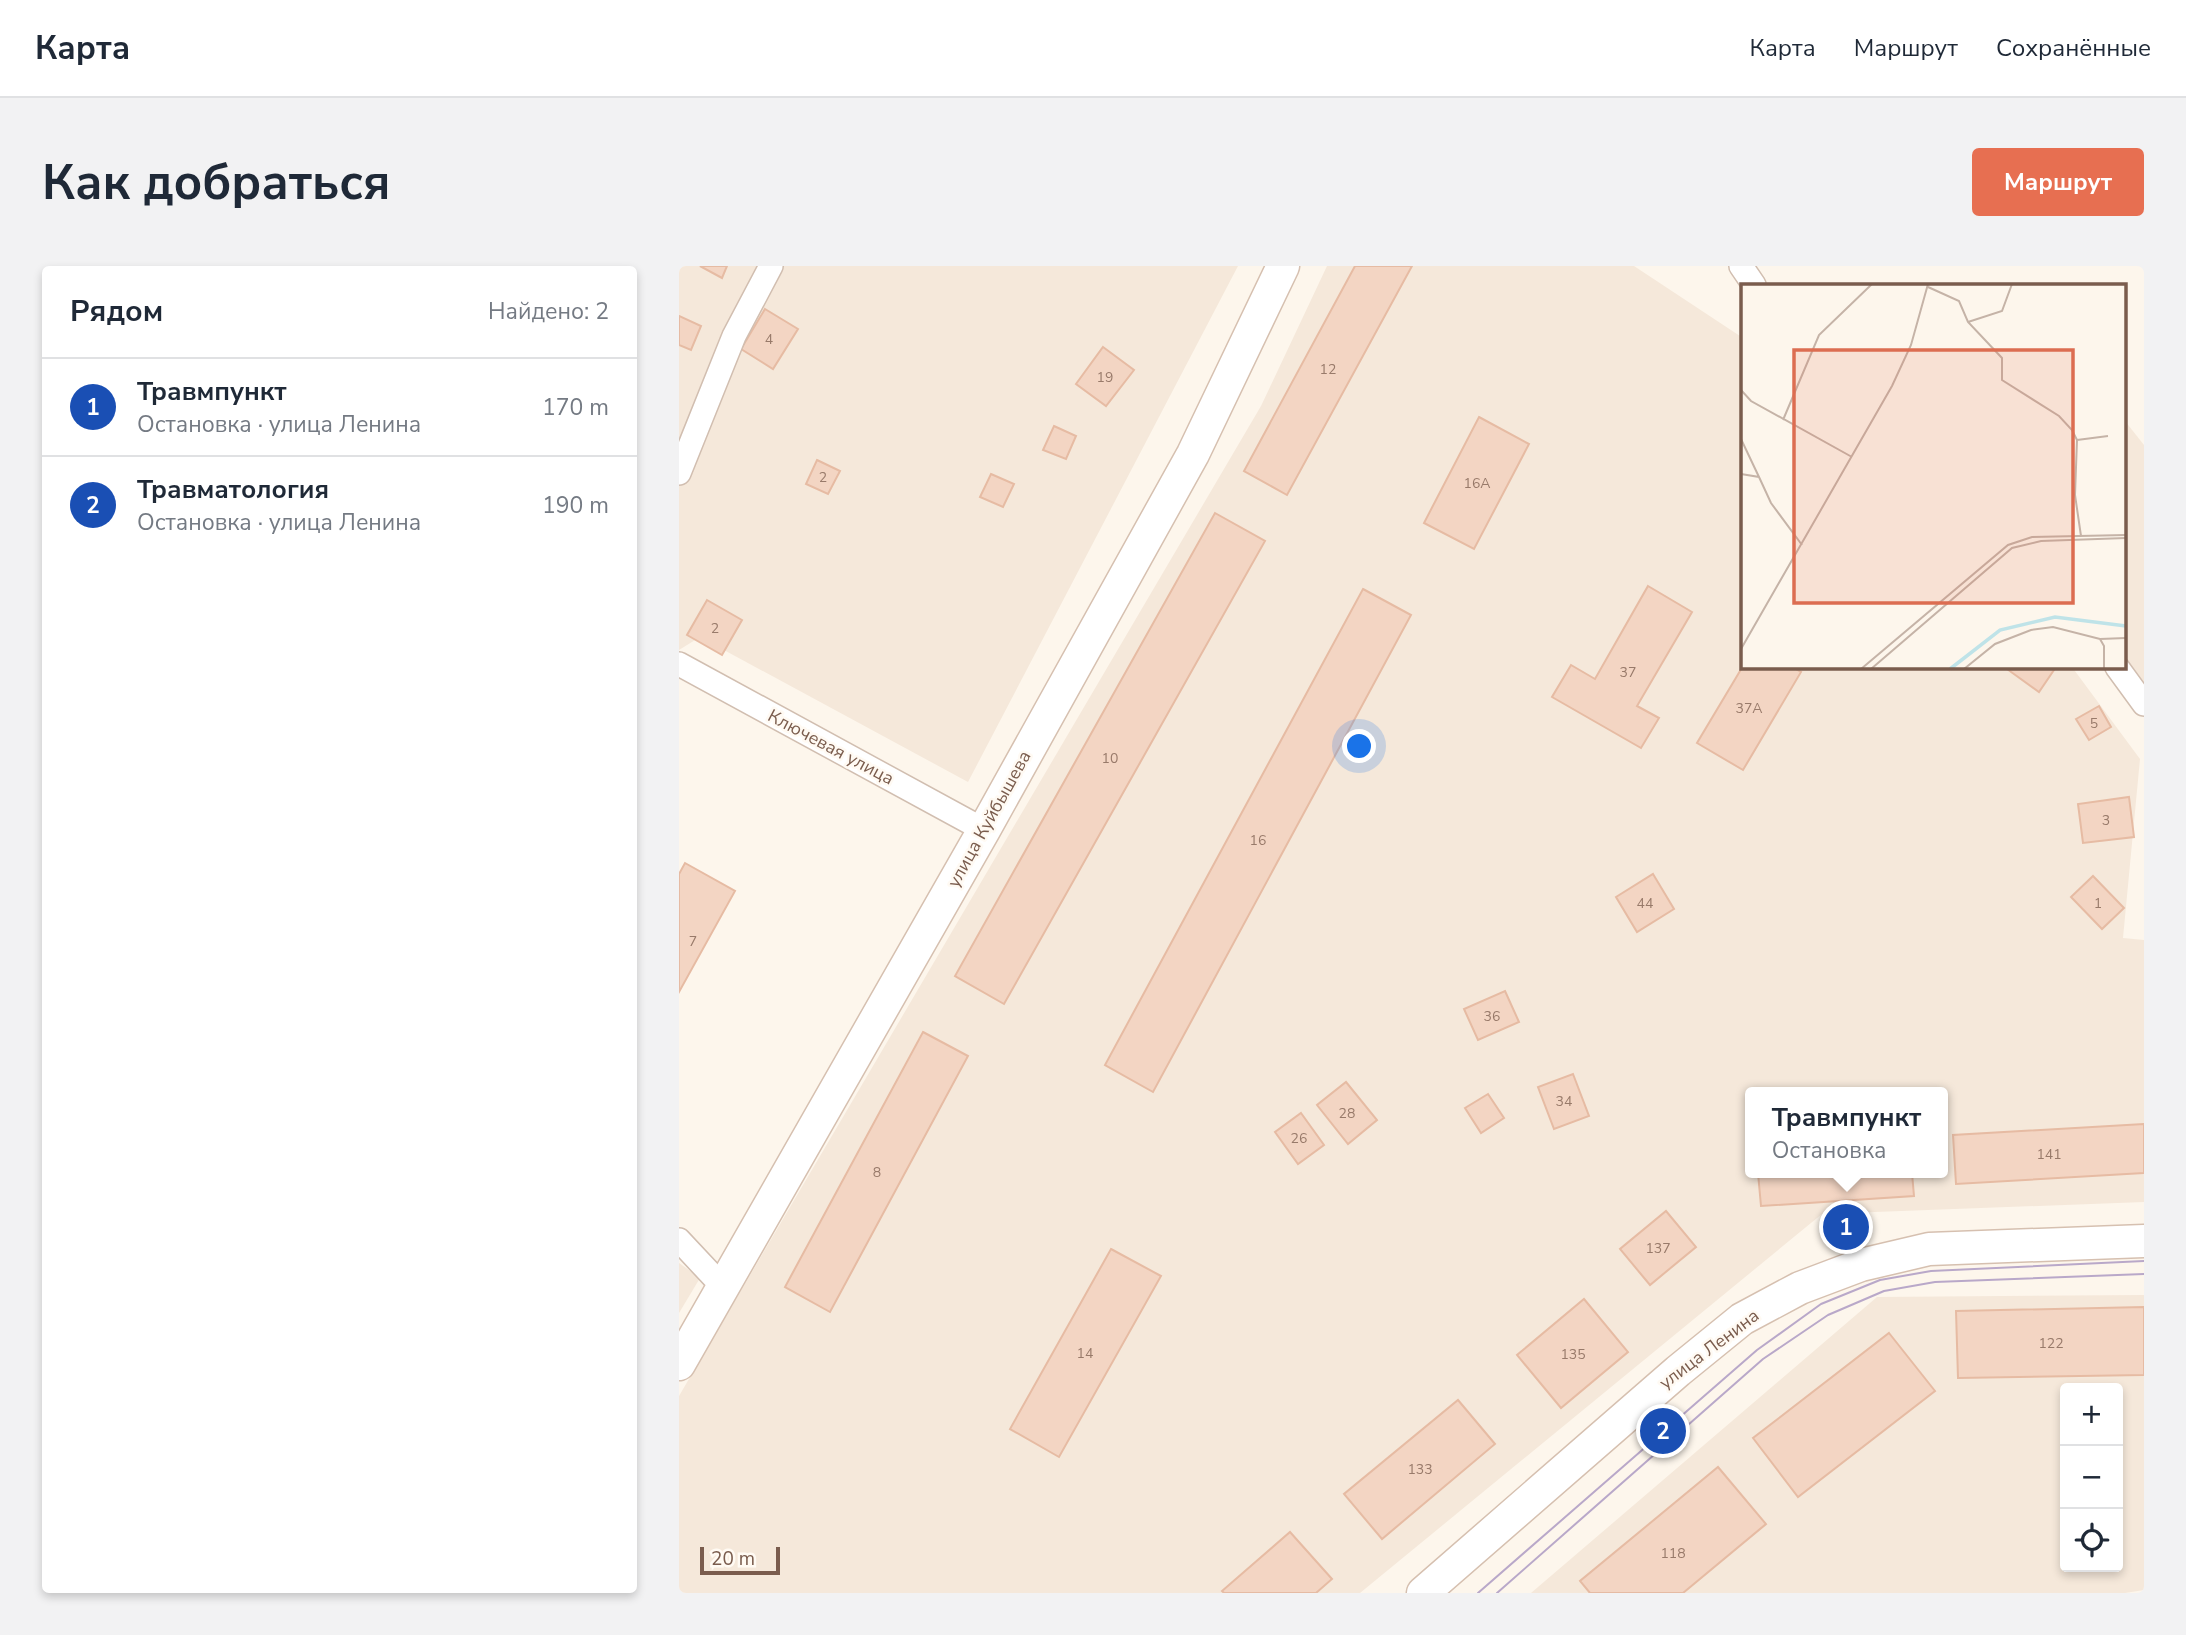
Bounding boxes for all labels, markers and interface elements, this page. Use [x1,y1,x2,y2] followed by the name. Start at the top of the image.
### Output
[35,26,130,71] text: Карта
[1750,32,1816,64] text: Карта
[1854,32,1958,64] text: Маршрут
[1996,32,2151,64] text: Сохранённые
[1972,148,2144,216] button: Маршрут
[42,149,390,216] text: Как добраться
[1741,284,2127,668] inset map
[70,291,163,332] text: Рядом
[488,296,609,327] text: Найдено: 2
[765,330,773,349] house number: 4
[1320,360,1336,379] house number: 12
[1097,368,1113,387] house number: 19
[137,374,287,409] text: Травмпункт
[86,392,100,423] text: 1
[542,392,609,423] text: 170 m
[137,409,421,440] text: Остановка · улица Ленина
[819,468,827,487] house number: 2
[137,472,329,507] text: Травматология
[1463,474,1491,493] house number: 16А
[86,490,100,521] text: 2
[542,490,609,521] text: 190 m
[137,507,421,538] text: Остановка · улица Ленина
[711,619,719,638] house number: 2
[1620,663,1636,682] house number: 37
[1735,699,1763,718] house number: 37А
[764,704,898,790] street label: Ключевая улица
[2090,714,2098,733] house number: 5
[1342,729,1376,763] your location
[941,746,1037,892] street label: улица Куйбышева
[1102,749,1118,768] house number: 10
[2102,811,2110,830] house number: 3
[1250,831,1266,850] house number: 16
[1637,894,1653,913] house number: 44
[2094,894,2102,913] house number: 1
[689,932,697,951] house number: 7
[1484,1007,1500,1026] house number: 36
[1745,1087,1948,1178] popup
[1556,1092,1572,1111] house number: 34
[1772,1100,1921,1135] text: Травмпункт
[1339,1104,1355,1123] house number: 28
[1291,1129,1307,1148] house number: 26
[1772,1135,1886,1166] text: Остановка
[2036,1145,2062,1164] house number: 141
[873,1163,881,1182] house number: 8
[1823,1201,1869,1253] pin: 1
[1645,1239,1671,1258] house number: 137
[1654,1304,1764,1394] street label: улица Ленина
[2038,1334,2064,1353] house number: 122
[1077,1344,1093,1363] house number: 14
[1560,1345,1586,1364] house number: 135
[2060,1383,2123,1572] map controls
[2060,1383,2123,1446] button: +
[1640,1405,1686,1457] pin: 2
[2060,1446,2123,1509] button: −
[1407,1460,1433,1479] house number: 133
[2060,1509,2123,1572] button: locate
[700,1544,781,1576] scale bar
[1660,1544,1686,1563] house number: 118
[711,1546,755,1572] text: 20 m

